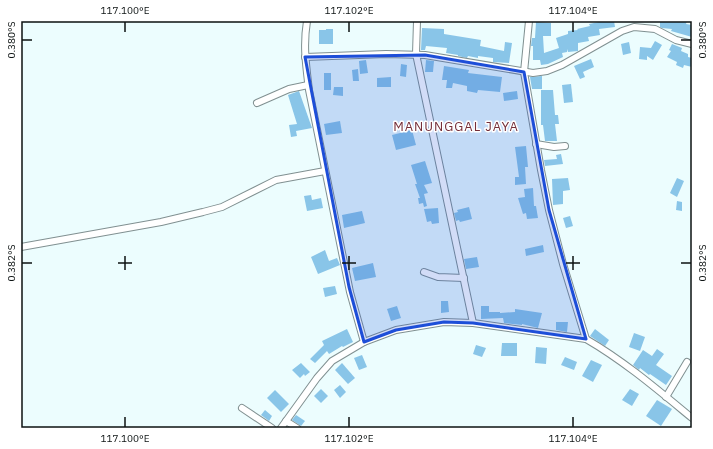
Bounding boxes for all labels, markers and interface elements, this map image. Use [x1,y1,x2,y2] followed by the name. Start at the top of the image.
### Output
[100,4,150,17] text: 117.100°E
[324,4,374,17] text: 117.102°E
[548,4,598,17] text: 117.104°E
[5,21,18,59] text: 0.380°S
[696,21,709,59] text: 0.380°S
[393,118,519,135] district label: MANUNGGAL JAYA
[5,244,18,282] text: 0.382°S
[696,244,709,282] text: 0.382°S
[100,432,150,445] text: 117.100°E
[324,432,374,445] text: 117.102°E
[548,432,598,445] text: 117.104°E

